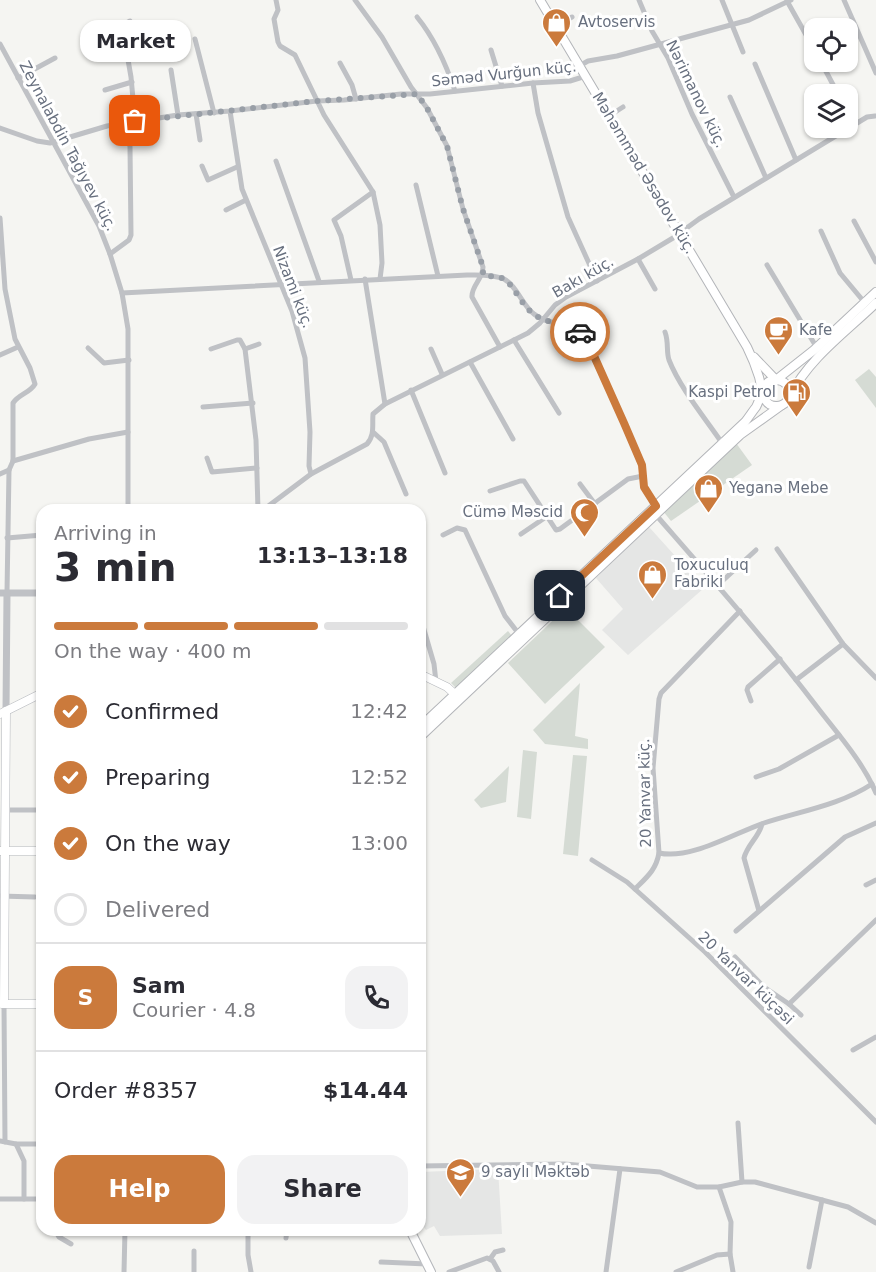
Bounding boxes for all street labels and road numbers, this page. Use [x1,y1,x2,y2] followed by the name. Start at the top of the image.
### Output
[662,37,730,151] street label: Nərimanov küç.
[431,57,577,91] street label: Səməd Vurğun küç.
[15,58,121,234] street label: Zeynalabdin Tağıyev küç.
[588,89,700,257] street label: Məhəmməd Əsədov küç.
[269,243,317,331] street label: Nizami küç.
[549,252,617,302] street label: Bakı küç.
[635,738,655,848] street label: 20 Yanvar küç.
[694,928,798,1028] street label: 20 Yanvar küçəsi

